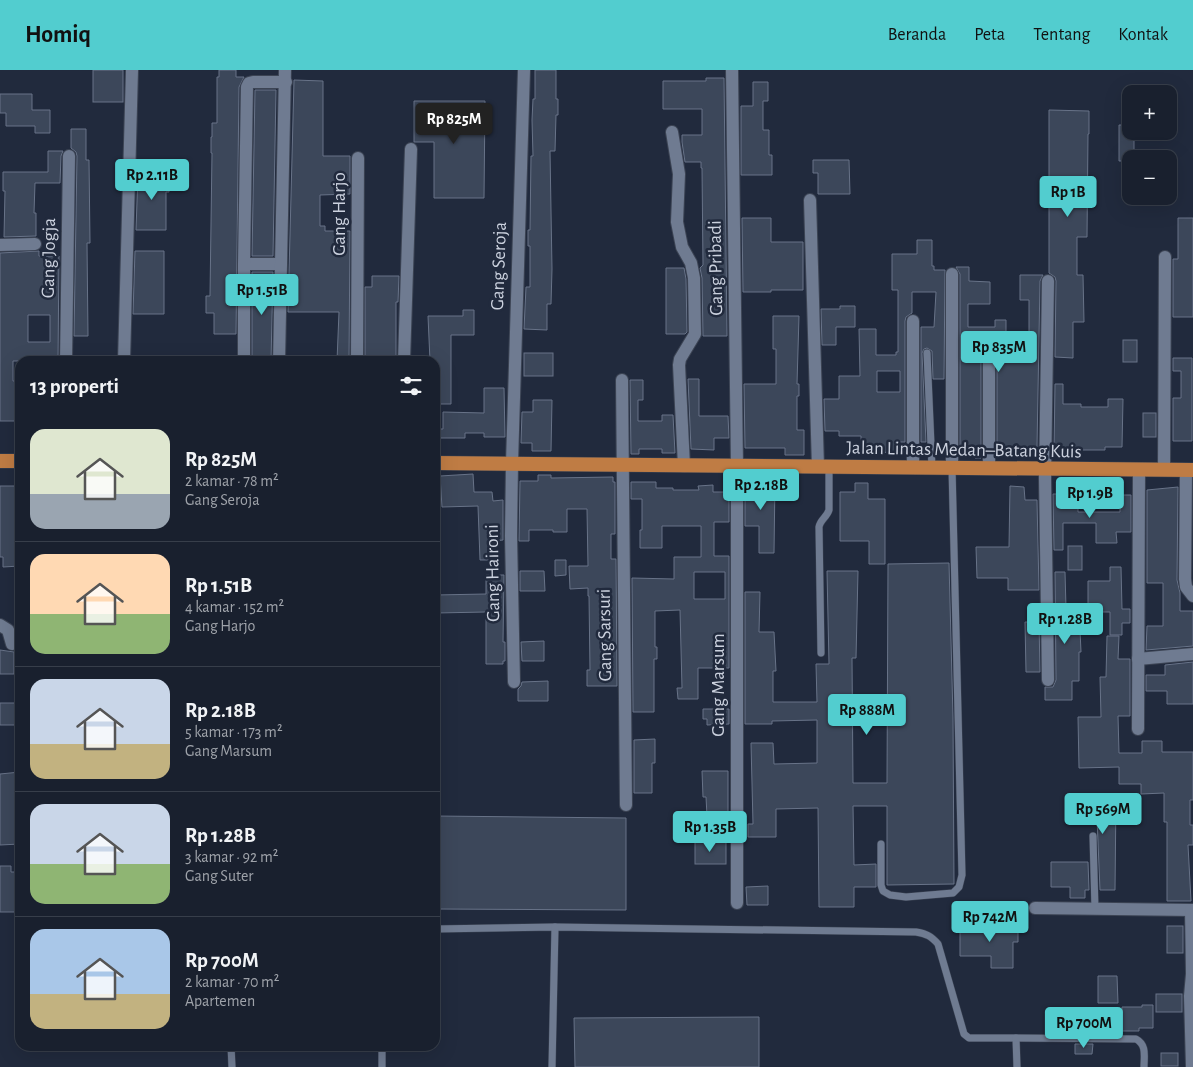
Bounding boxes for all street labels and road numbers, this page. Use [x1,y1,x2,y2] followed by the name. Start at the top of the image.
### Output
[330,172,349,256] street label: Gang Harjo
[39,218,59,298] street label: Gang Jogja
[706,220,726,316] street label: Gang Pribadi
[488,221,510,311] street label: Gang Seroja
[846,438,1082,462] street label: Jalan Lintas Medan–Batang Kuis
[483,524,503,622] street label: Gang Haironi
[595,589,615,681] street label: Gang Sarsuri
[709,633,728,737] street label: Gang Marsum

